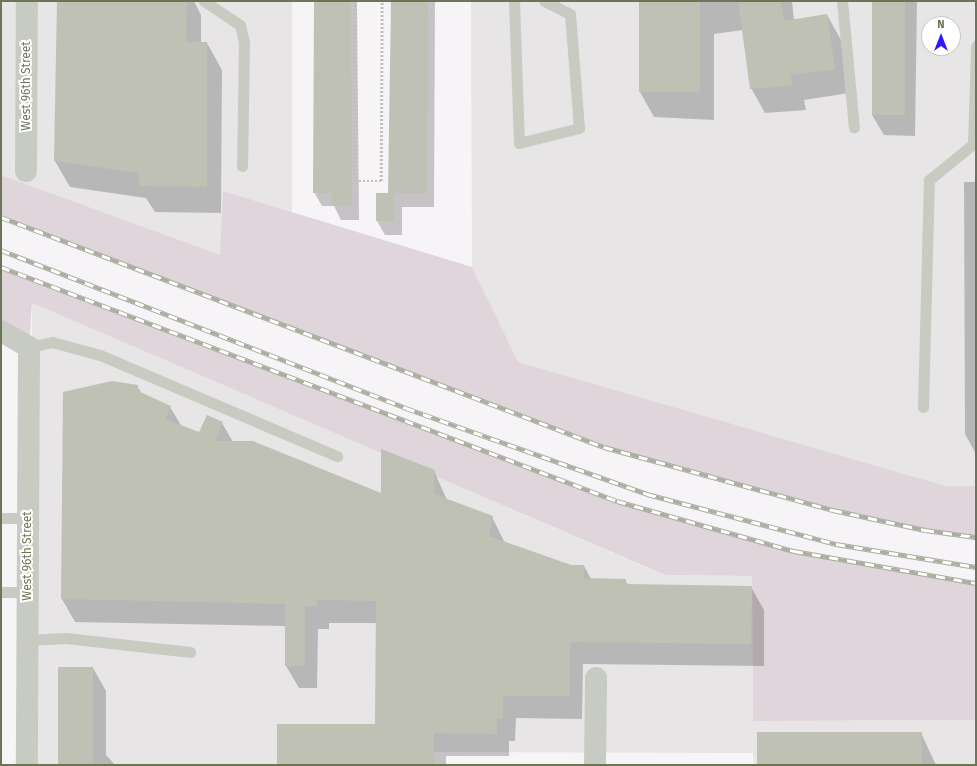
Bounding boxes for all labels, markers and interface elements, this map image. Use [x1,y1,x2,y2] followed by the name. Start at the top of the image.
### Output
[921,16,961,56] north arrow
[937,18,945,31] text: N
[20,41,34,131] street label: West 96th Street
[21,511,35,601] street label: West 96th Street

